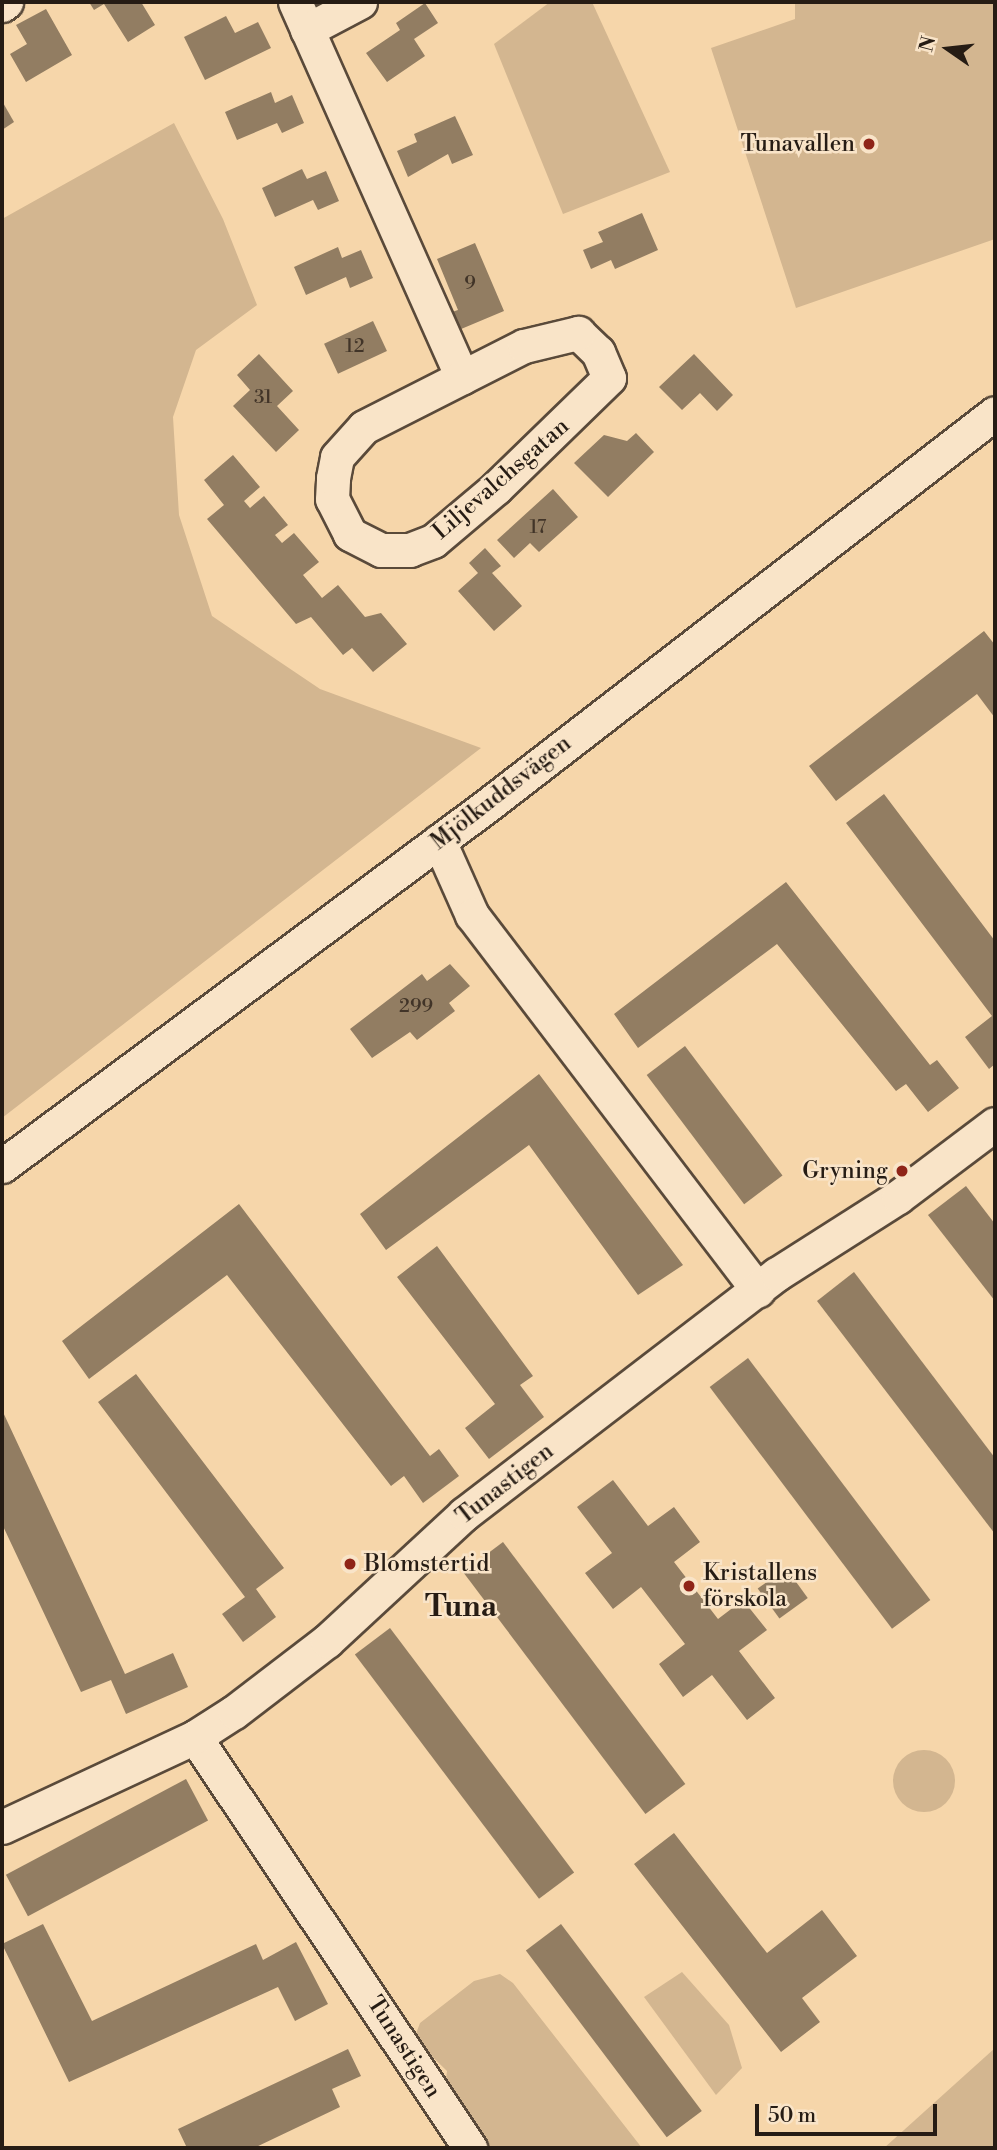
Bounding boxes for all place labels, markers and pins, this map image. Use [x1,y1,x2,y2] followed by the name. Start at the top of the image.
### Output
[741,130,855,158] place label: Tunavallen
[861,136,877,152] marker: Tunavallen
[802,1157,888,1185] place label: Gryning
[894,1163,910,1179] marker: Gryning
[364,1550,489,1578] place label: Blomstertid
[342,1556,358,1572] marker: Blomstertid
[703,1559,817,1613] place label: Kristallens förskola
[681,1578,697,1594] marker: Kristallens förskola

